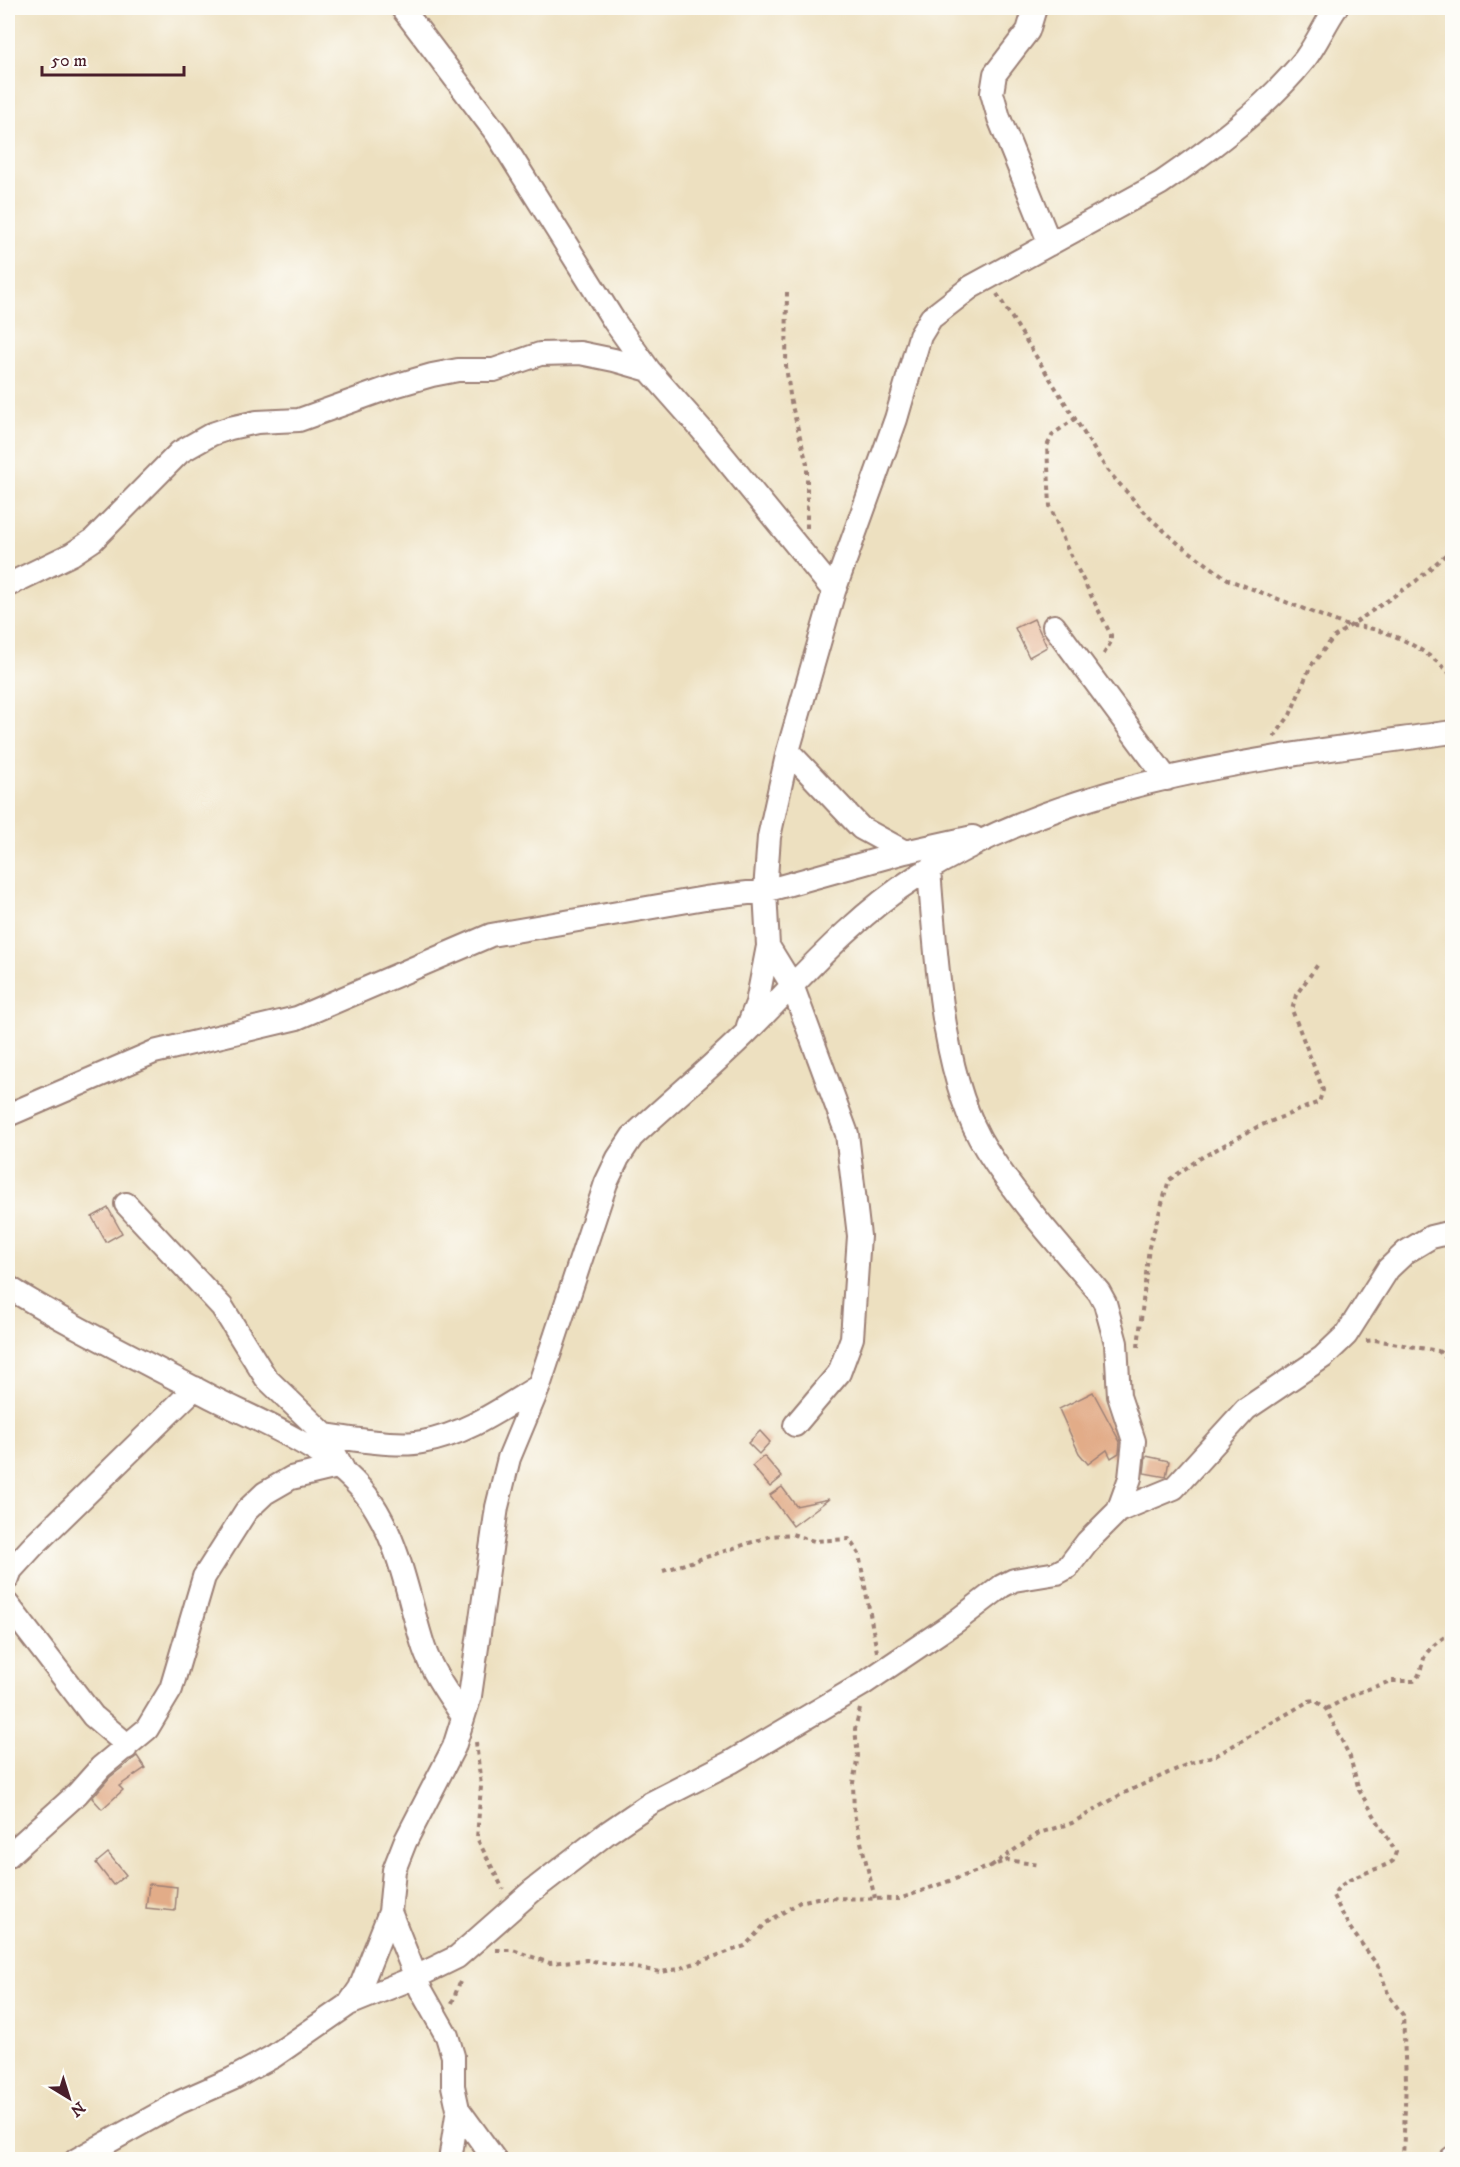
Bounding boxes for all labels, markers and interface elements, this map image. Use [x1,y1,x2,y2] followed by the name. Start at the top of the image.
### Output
[42,39,184,77] scale bar
[51,50,87,72] text: 50 m
[39,2068,99,2128] north arrow
[66,2097,89,2121] text: N

